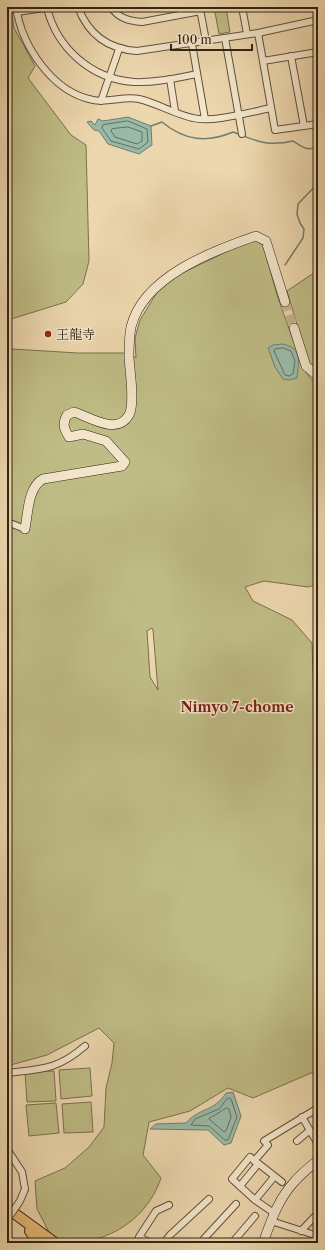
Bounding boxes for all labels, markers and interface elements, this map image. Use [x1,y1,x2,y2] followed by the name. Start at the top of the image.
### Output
[171,26,252,52] scale bar
[177,32,212,47] text: 100 m
[56,326,95,342] place label: 王龍寺
[43,329,53,339] marker: 王龍寺
[181,698,294,716] district label: Nimyo 7-chome

